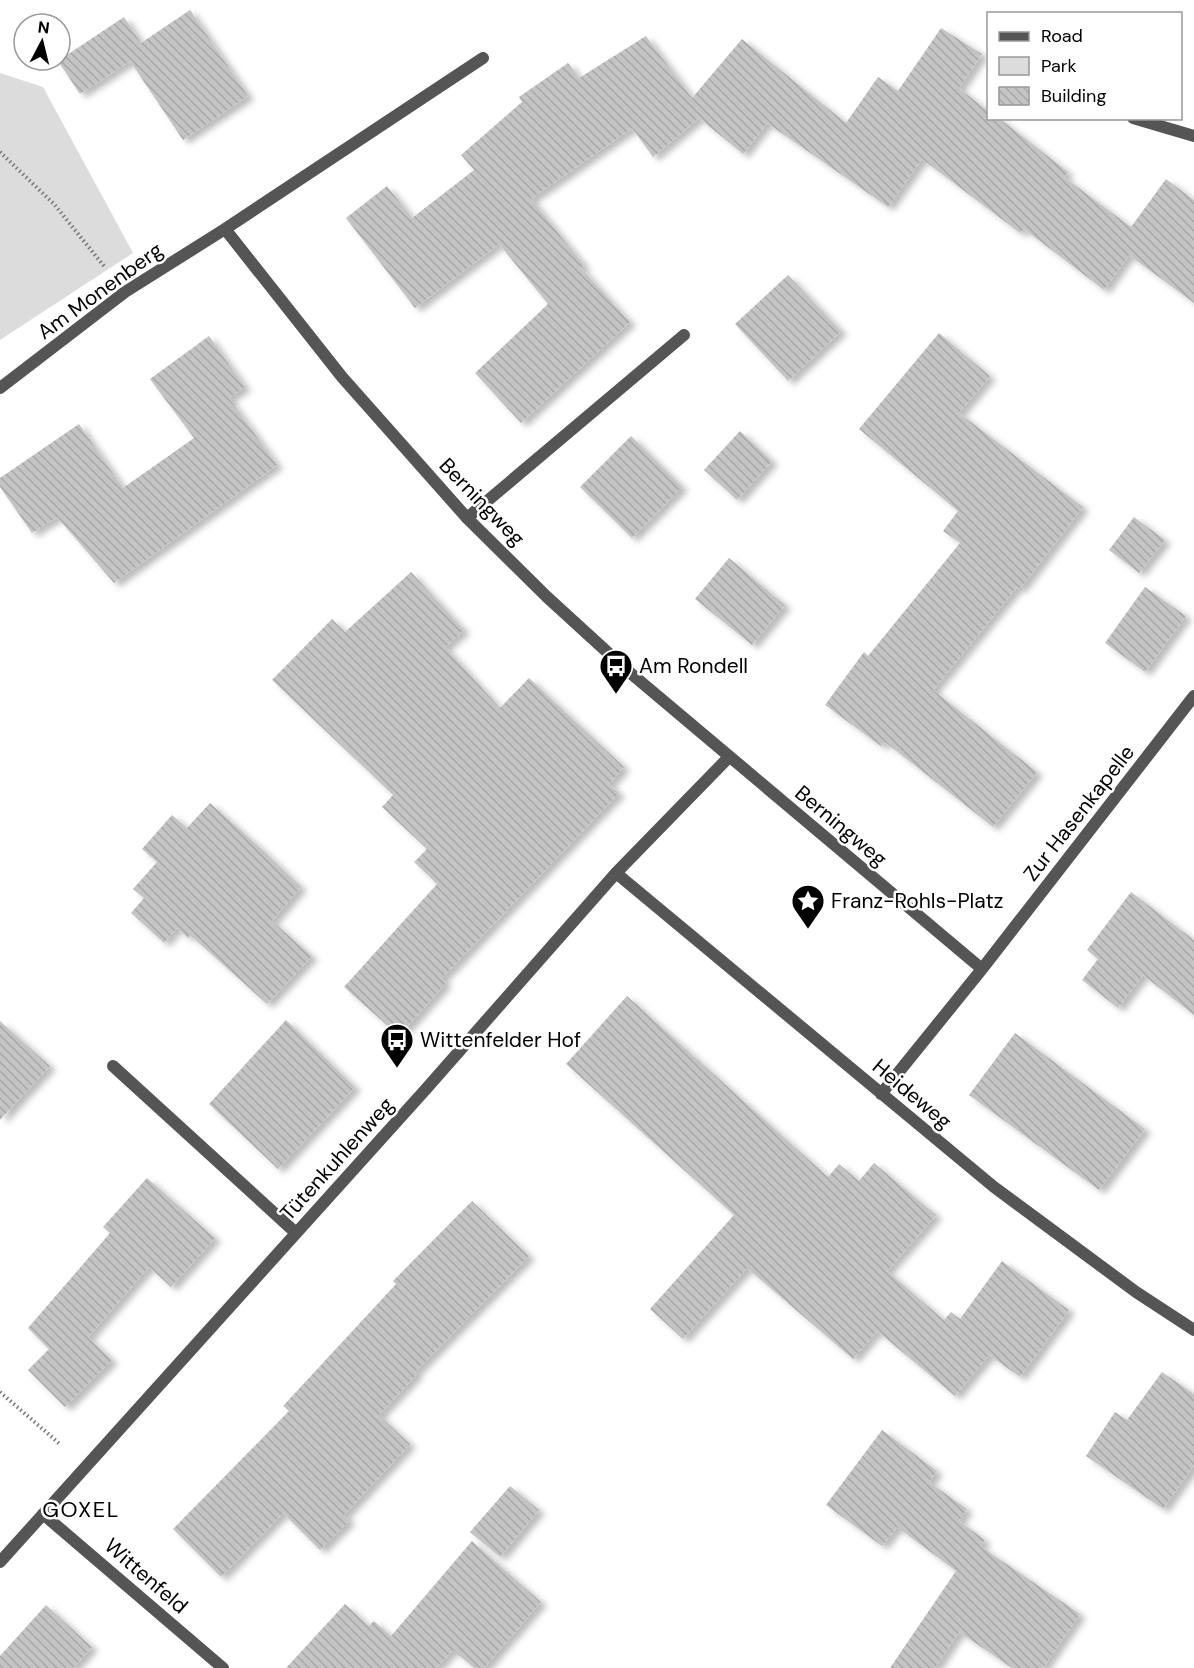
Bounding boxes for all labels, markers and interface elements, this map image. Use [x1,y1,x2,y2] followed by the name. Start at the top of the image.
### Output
[12,12,72,72] north arrow
[987,12,1182,120] legend
[37,16,51,39] text: N
[1041,24,1083,48] text: Road
[1041,54,1077,78] text: Park
[1041,84,1106,108] text: Building
[32,236,169,346] street label: Am Monenberg
[433,452,531,552] street label: Berningweg
[598,648,634,695] bus stop icon: Am Rondell
[639,652,748,680] place label: Am Rondell
[1017,739,1141,887] street label: Zur Hasenkapelle
[789,779,893,873] street label: Berningweg
[790,883,826,930] place icon: Franz-Rohls-Platz
[831,887,1003,915] place label: Franz-Rohls-Platz
[379,1022,415,1069] bus stop icon: Wittenfelder Hof
[420,1026,581,1054] place label: Wittenfelder Hof
[867,1053,958,1135] street label: Heideweg
[274,1091,400,1227] street label: Tütenkuhlenweg
[42,1495,120,1524] district label: GOXEL
[98,1532,194,1620] street label: Wittenfeld

